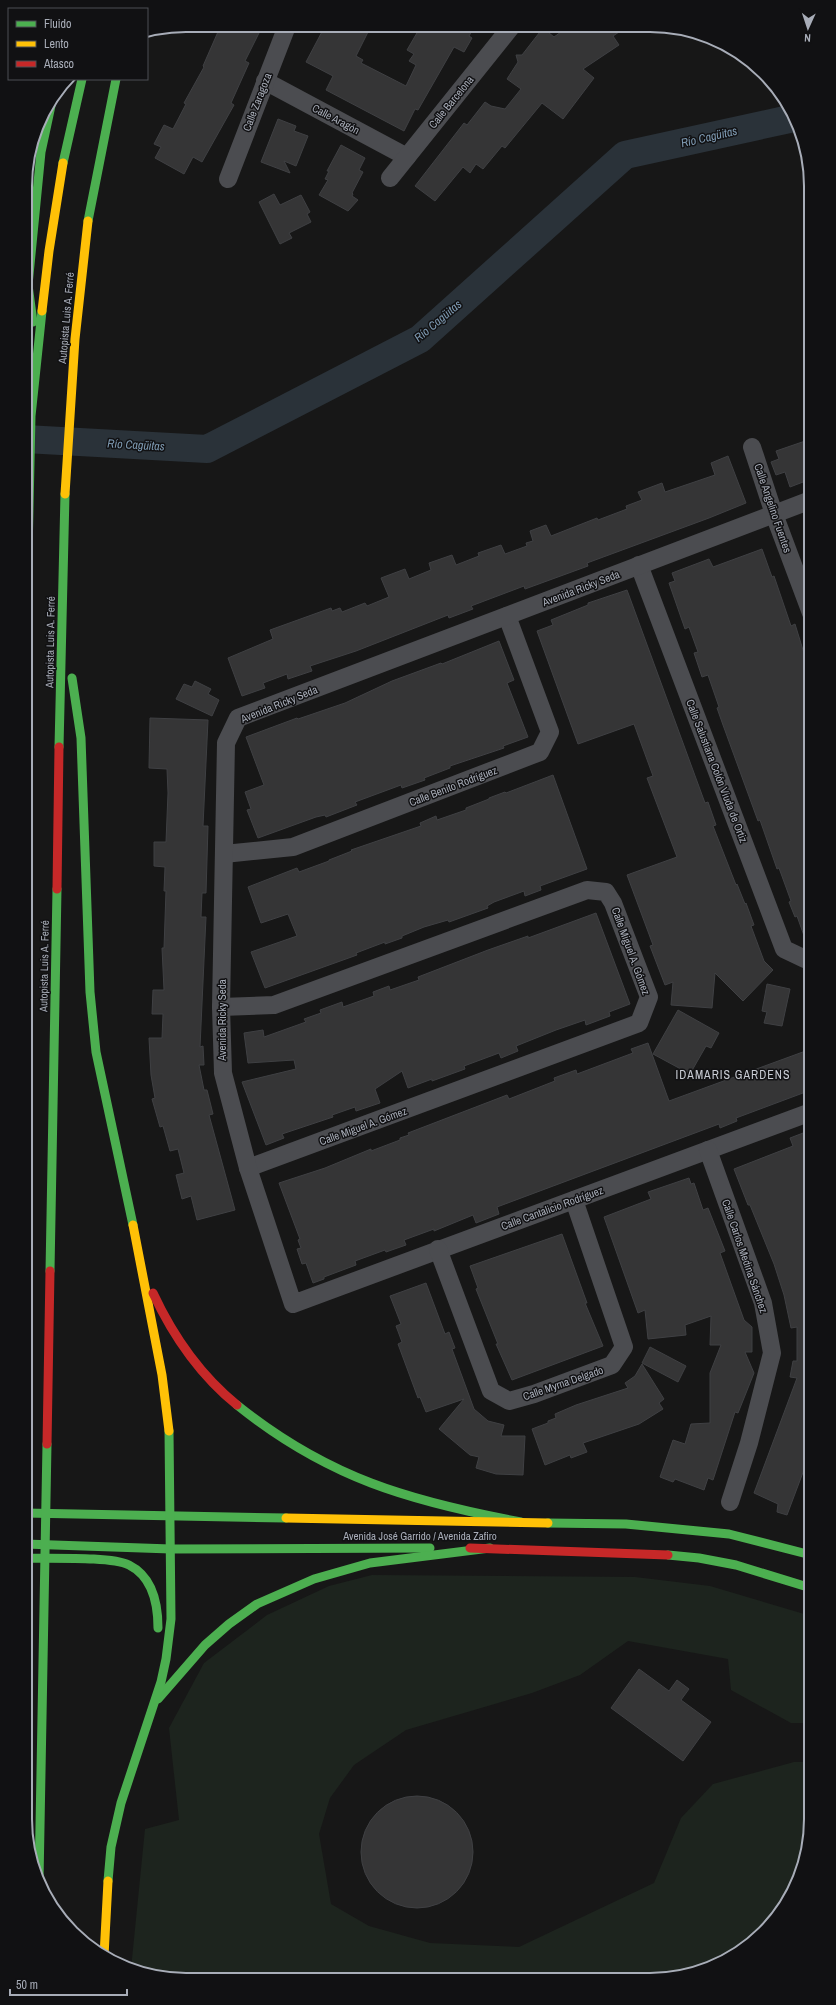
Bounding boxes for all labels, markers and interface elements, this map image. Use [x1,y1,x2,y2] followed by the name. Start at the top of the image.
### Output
[8,8,148,80] legend
[788,8,828,48] north arrow
[44,16,71,32] text: Fluido
[804,31,811,45] text: N
[44,36,69,52] text: Lento
[43,56,74,72] text: Atasco
[240,71,274,133] street label: Calle Zaragoza
[426,73,476,131] street label: Calle Barcelona
[310,101,362,137] street label: Calle Aragón
[679,123,739,151] water label: Río Cagüitas
[55,272,77,365] street label: Autopista Luis A. Ferré
[411,296,465,346] water label: Río Cagüitas
[107,436,165,454] water label: Río Cagüitas
[751,462,795,555] street label: Calle Angelino Fuentes
[539,567,622,610] street label: Avenida Ricky Seda
[42,596,58,689] street label: Autopista Luis A. Ferré
[238,682,319,726] street label: Avenida Ricky Seda
[683,697,751,845] street label: Calle Salustiana Colón Viuda de Ortiz
[407,763,499,809] street label: Calle Benito Rodríguez
[609,905,654,997] street label: Calle Miguel A. Gómez
[36,920,52,1013] street label: Autopista Luis A. Ferré
[215,979,229,1062] street label: Avenida Ricky Seda
[676,1067,790,1083] district label: IDAMARIS GARDENS
[317,1103,409,1148] street label: Calle Miguel A. Gómez
[499,1183,605,1233] street label: Calle Cantalicio Rodríguez
[719,1197,771,1315] street label: Calle Carlos Medina Sánchez
[521,1363,605,1403] street label: Calle Myrna Delgado
[342,1529,497,1543] street label: Avenida José Garrido / Avenida Zafiro
[10,1971,127,1997] scale bar
[16,1977,38,1993] text: 50 m

